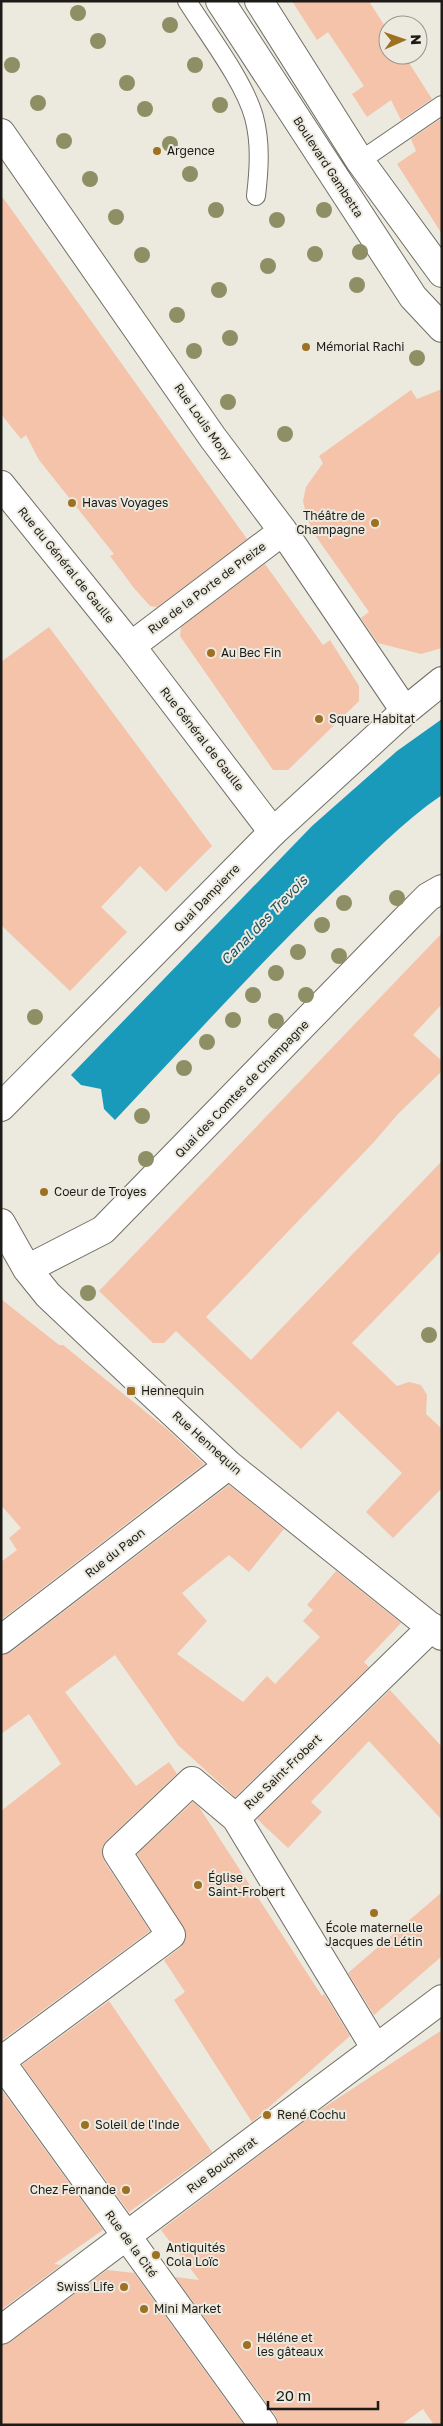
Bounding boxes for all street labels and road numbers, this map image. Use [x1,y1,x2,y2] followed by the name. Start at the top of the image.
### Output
[290,113,367,220] street label: Boulevard Gambetta
[171,380,236,463] street label: Rue Louis Mony
[15,504,118,626] street label: Rue du Général de Gaulle
[145,538,269,637] street label: Rue de la Porte de Preize
[157,684,248,794] street label: Rue Général de Gaulle
[170,861,243,935] street label: Quai Dampierre
[172,1017,312,1161] street label: Quai des Comtes de Champagne
[170,1408,245,1478] street label: Rue Hennequin
[82,1525,148,1581] street label: Rue du Paon
[241,1731,325,1813] street label: Rue Saint-Frobert
[183,2133,260,2196] street label: Rue Boucherat
[102,2207,161,2280] street label: Rue de la Cité

